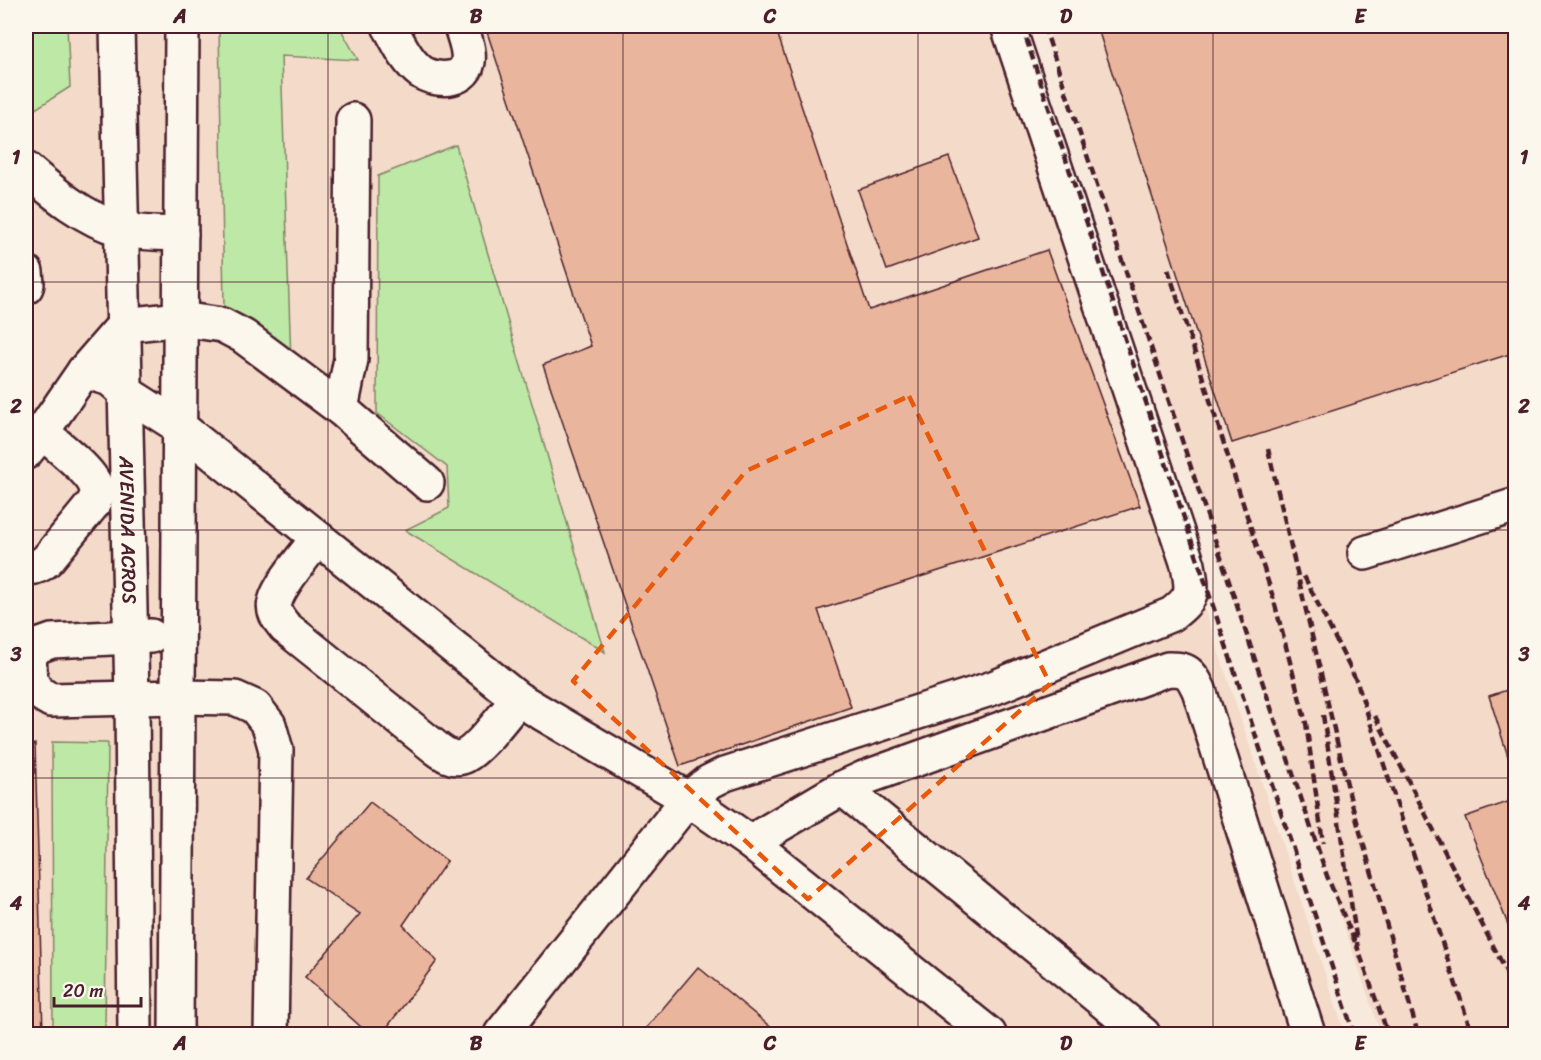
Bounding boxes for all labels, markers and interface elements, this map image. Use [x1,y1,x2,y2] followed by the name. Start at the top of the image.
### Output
[172,0,187,34] text: A
[470,0,483,34] text: B
[763,0,777,34] text: C
[1060,0,1073,34] text: D
[1354,0,1367,34] text: E
[12,140,21,175] text: 1
[1520,140,1529,175] text: 1
[9,389,22,424] text: 2
[1517,389,1530,424] text: 2
[109,455,147,605] street label: AVENIDA ACROS
[10,637,22,672] text: 3
[1518,637,1530,672] text: 3
[9,886,23,921] text: 4
[1517,886,1531,921] text: 4
[54,970,141,1008] scale bar
[63,975,103,1007] text: 20 m
[172,1026,187,1060] text: A
[470,1026,483,1060] text: B
[763,1026,777,1060] text: C
[1060,1026,1073,1060] text: D
[1354,1026,1367,1060] text: E

